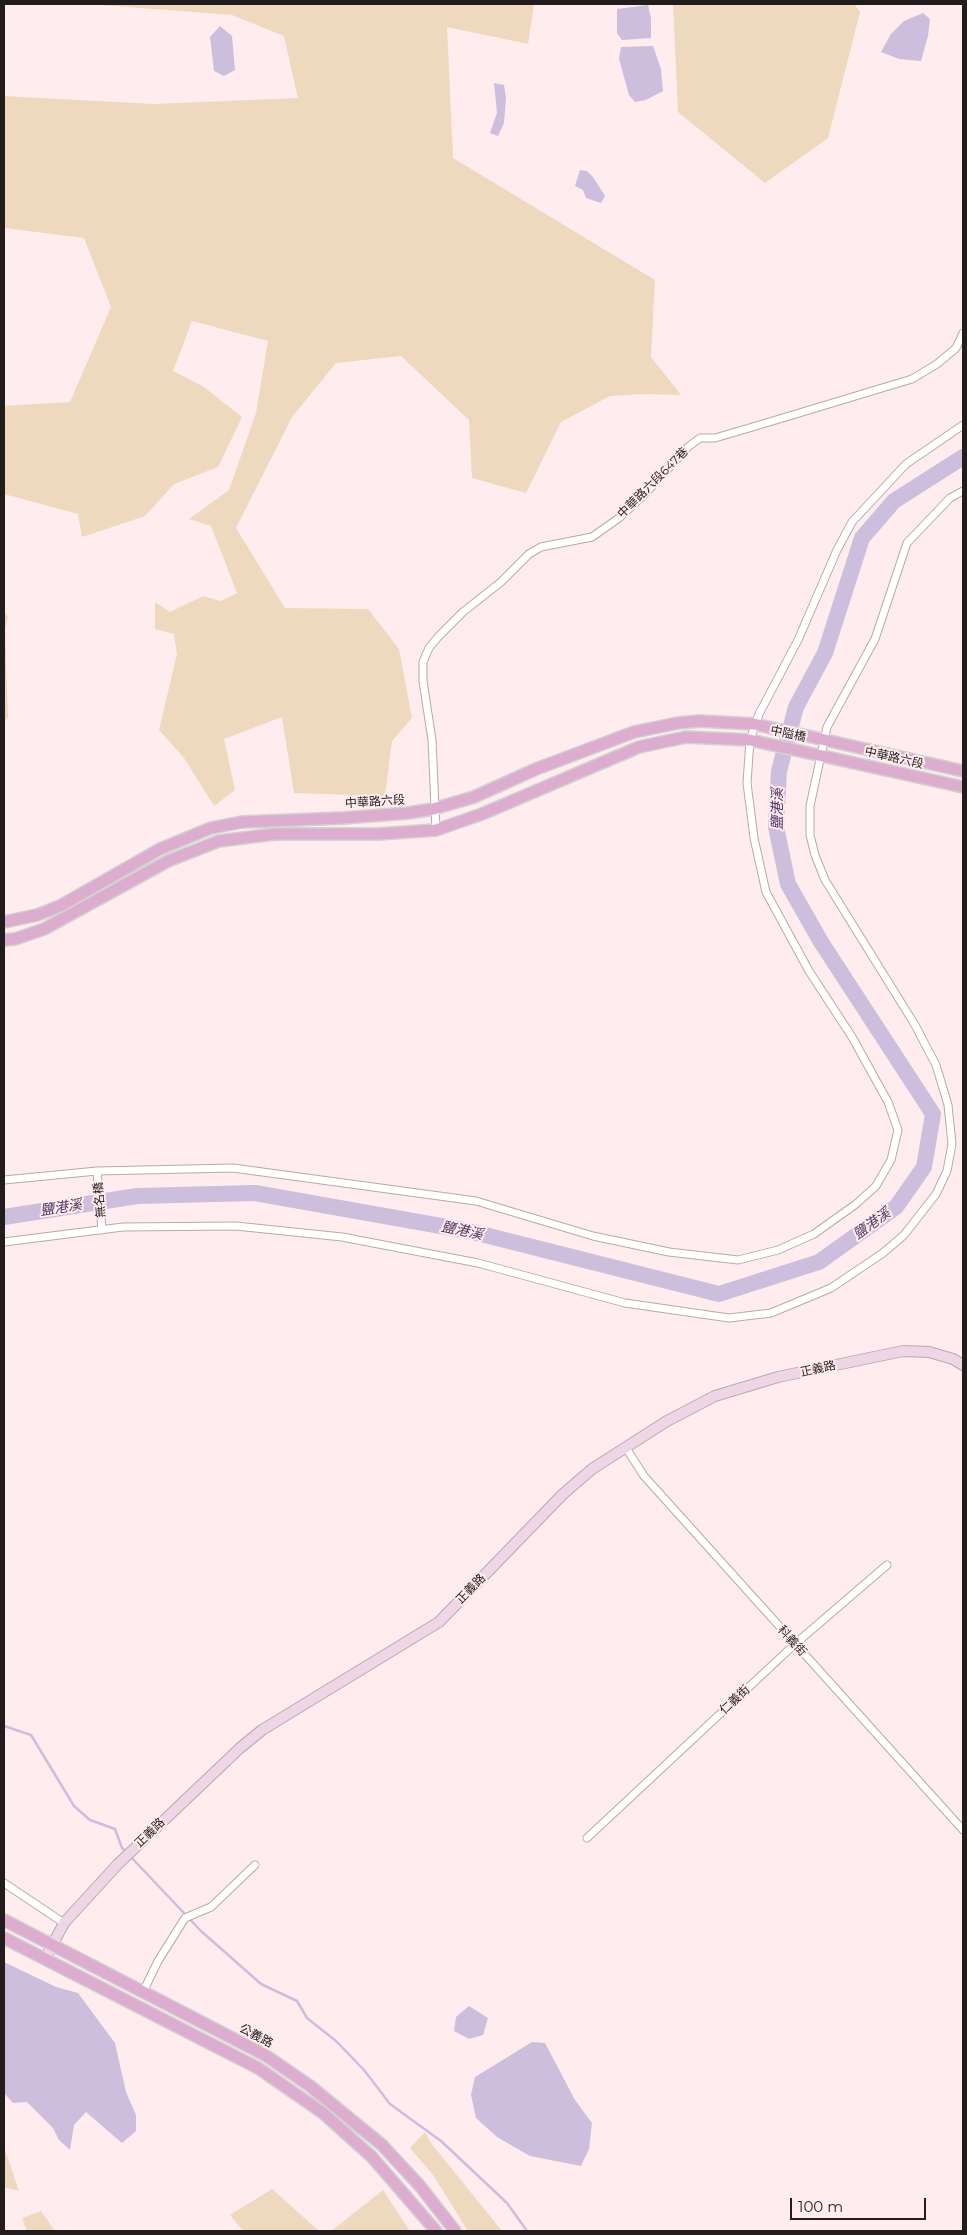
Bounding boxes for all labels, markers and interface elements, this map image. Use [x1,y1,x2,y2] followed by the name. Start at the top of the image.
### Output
[615,445,691,521] street label: 中華路六段647巷
[769,723,807,745] street label: 中隘橋
[863,744,925,772] street label: 中華路六段
[770,788,786,830] water label: 鹽港溪
[345,793,405,811] street label: 中華路六段
[91,1181,109,1219] street label: 無名橋
[39,1196,83,1220] water label: 鹽港溪
[850,1205,894,1243] water label: 鹽港溪
[440,1218,484,1244] water label: 鹽港溪
[799,1358,837,1380] street label: 正義路
[453,1571,489,1607] street label: 正義路
[775,1623,809,1659] street label: 科義街
[717,1682,753,1718] street label: 仁義街
[132,1815,168,1851] street label: 正義路
[237,2021,275,2051] street label: 公義路
[792,2188,928,2220] scale bar
[798,2197,843,2216] text: 100 m

